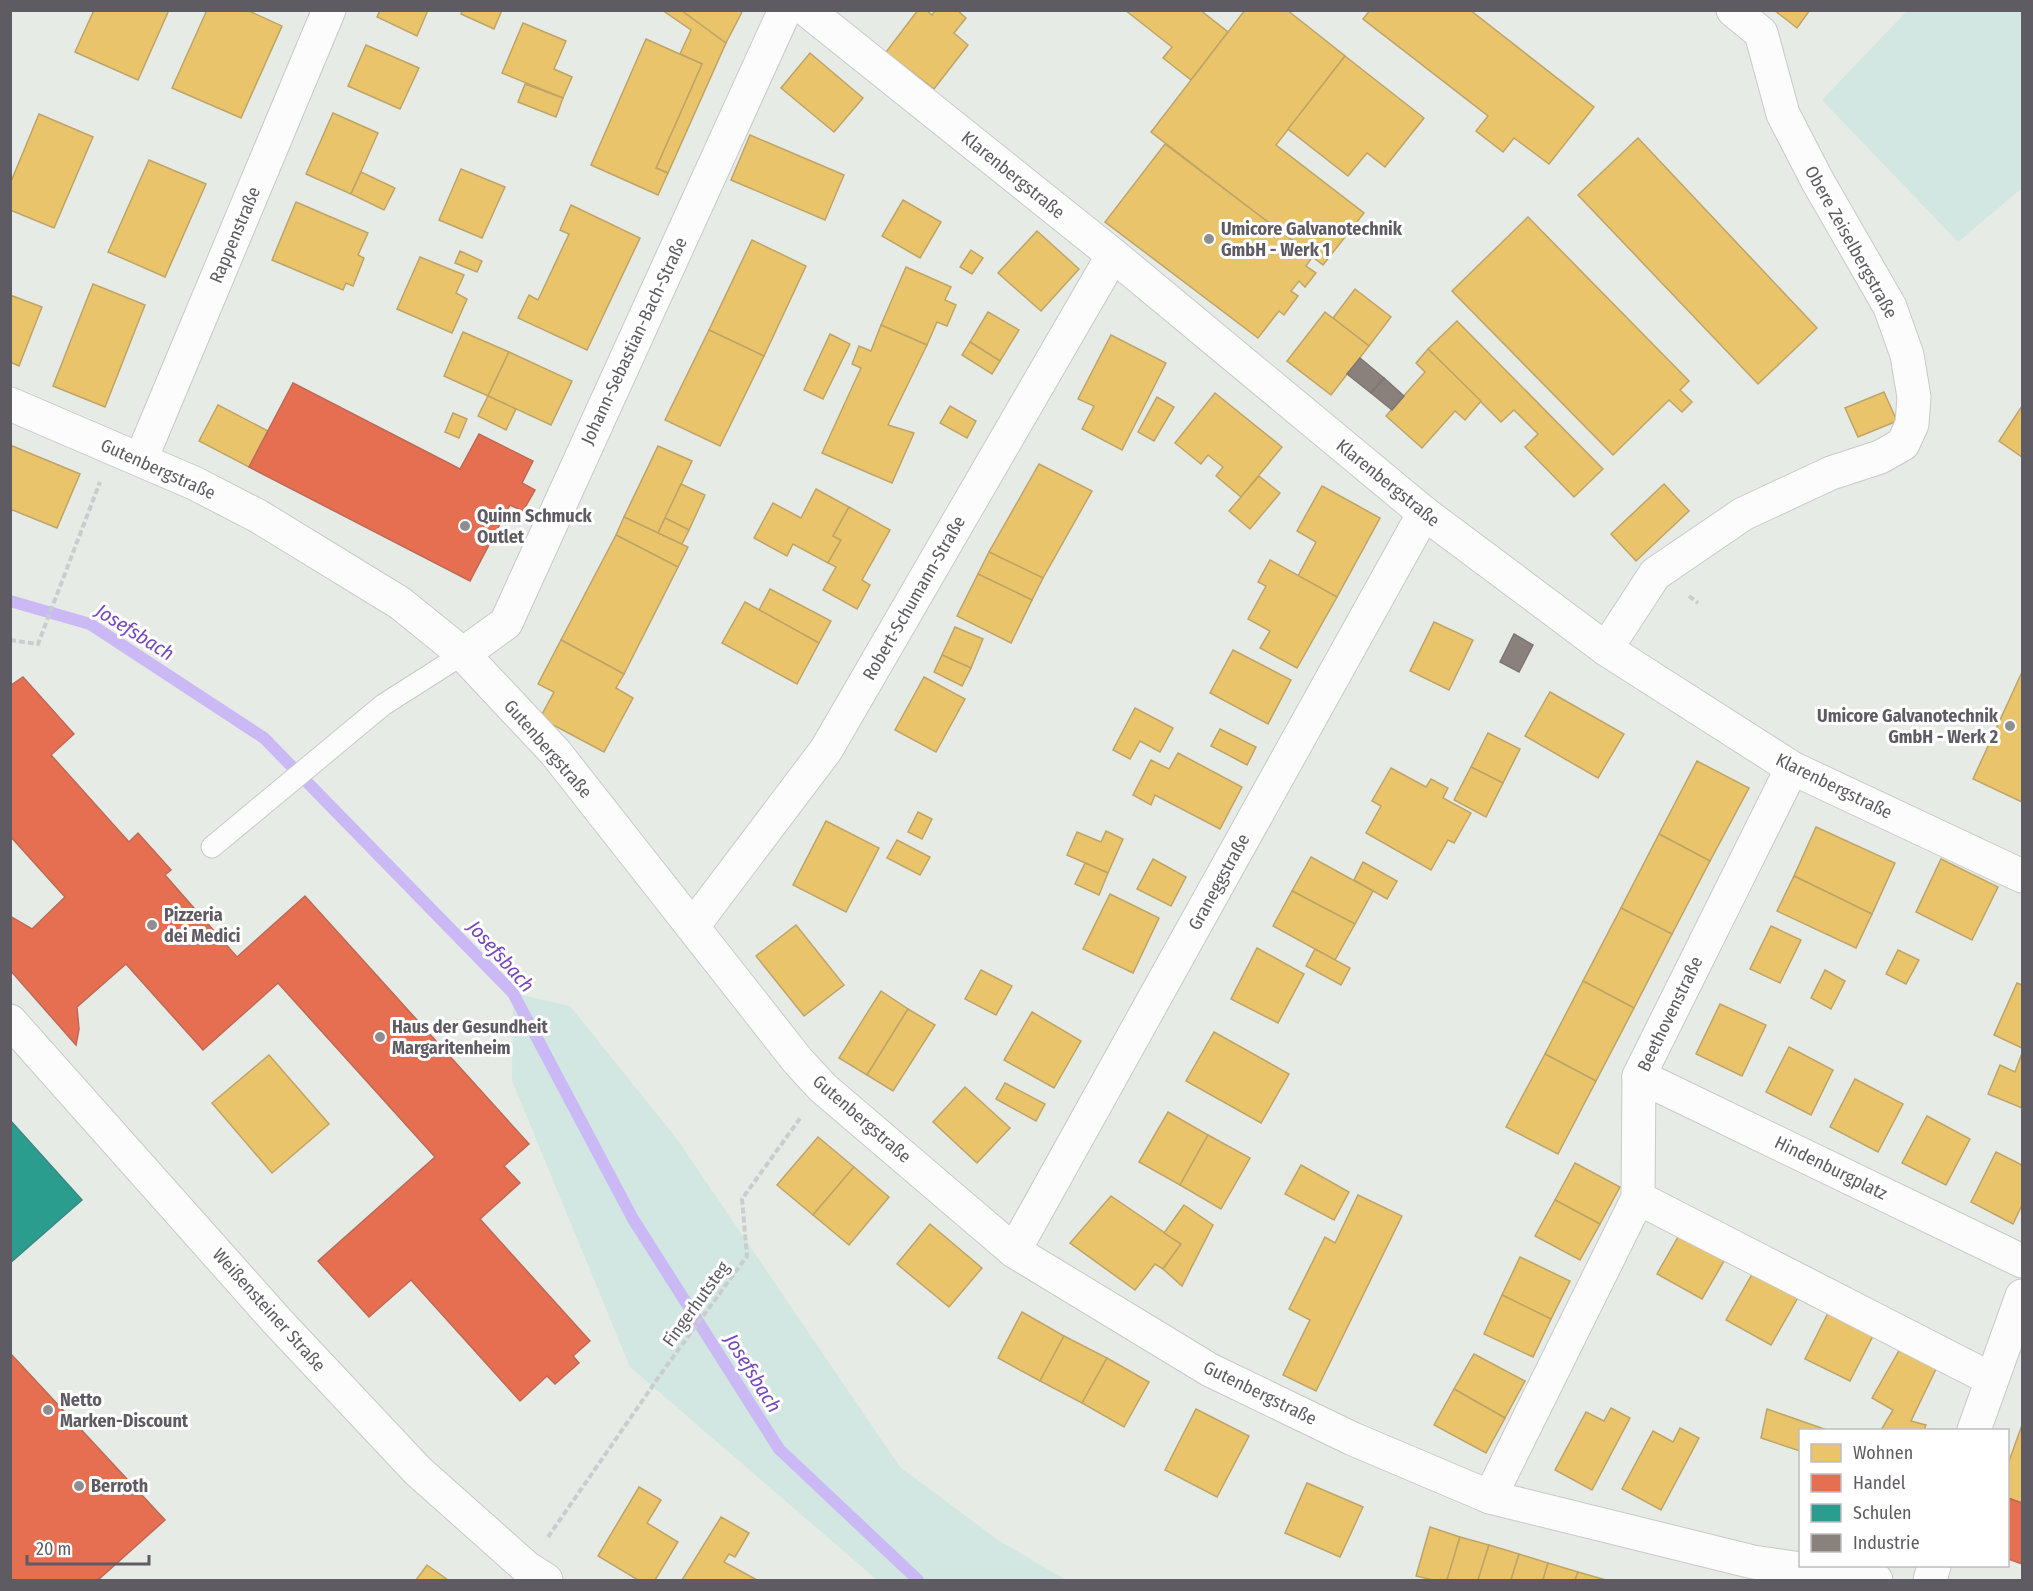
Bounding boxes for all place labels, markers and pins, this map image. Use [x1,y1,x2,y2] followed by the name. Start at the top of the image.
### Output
[1221,218,1403,261] place label: Umicore Galvanotechnik GmbH - Werk 1
[1202,232,1216,246] marker: Umicore Galvanotechnik GmbH - Werk 1
[477,505,592,548] place label: Quinn Schmuck Outlet
[458,519,472,533] marker: Quinn Schmuck Outlet
[1817,705,1999,748] place label: Umicore Galvanotechnik GmbH - Werk 2
[2003,719,2017,733] marker: Umicore Galvanotechnik GmbH - Werk 2
[164,904,240,947] place label: Pizzeria dei Medici
[145,918,159,932] marker: Pizzeria dei Medici
[392,1016,548,1059] place label: Haus der Gesundheit Margaritenheim
[373,1030,387,1044] marker: Haus der Gesundheit Margaritenheim
[60,1389,189,1432] place label: Netto Marken-Discount
[41,1403,55,1417] marker: Netto Marken-Discount
[91,1475,148,1497] place label: Berroth
[72,1479,86,1493] marker: Berroth

